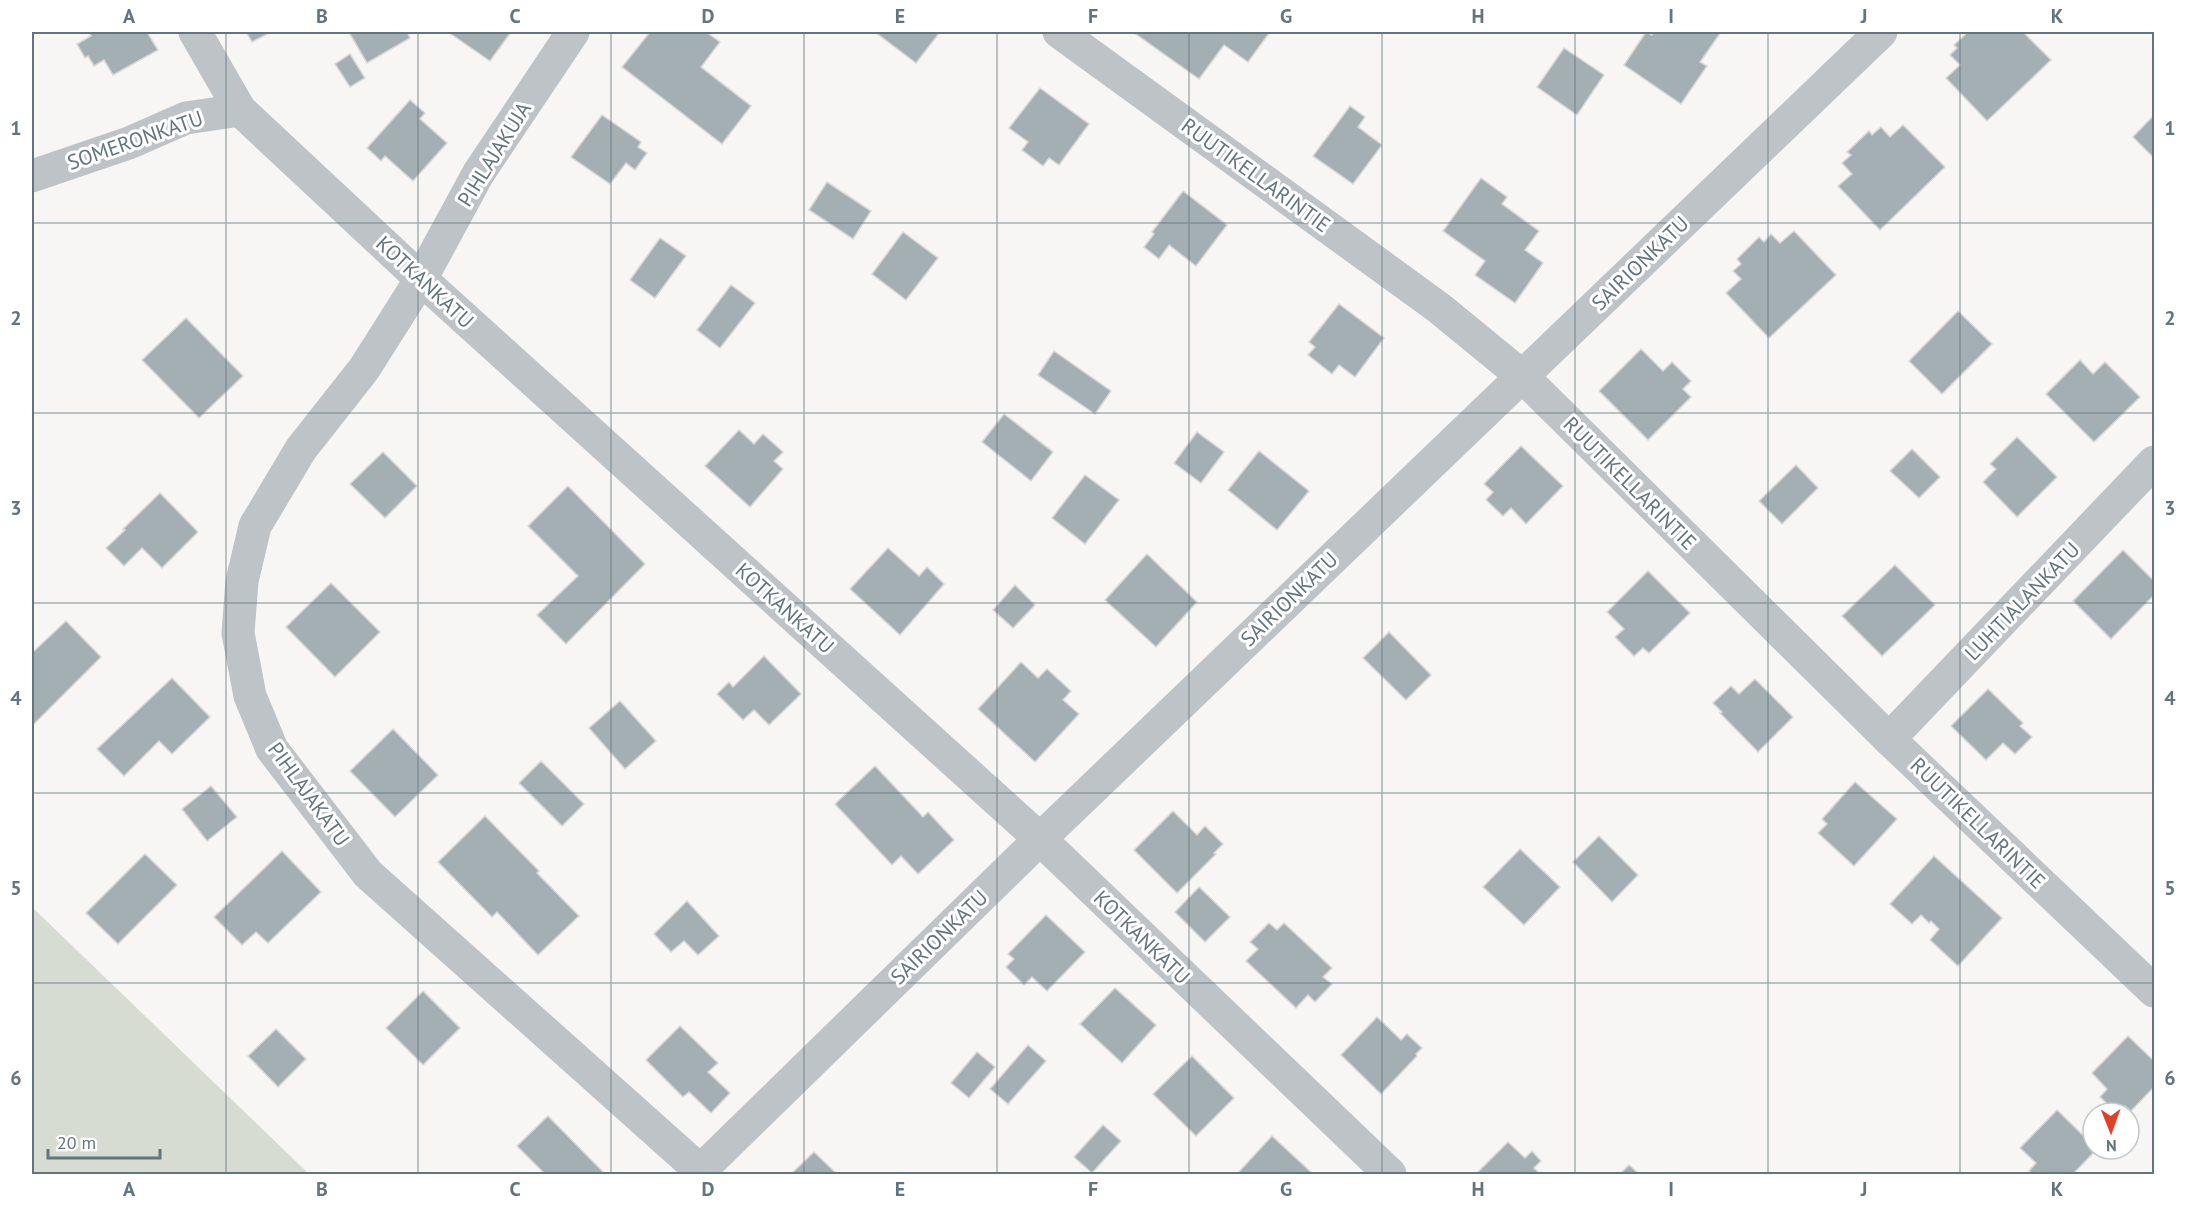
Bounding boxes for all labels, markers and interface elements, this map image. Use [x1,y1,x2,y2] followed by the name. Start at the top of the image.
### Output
[123,3,136,29] text: A
[316,3,328,29] text: B
[509,3,521,29] text: C
[702,3,715,29] text: D
[895,3,905,29] text: E
[1088,3,1098,29] text: F
[1280,3,1292,29] text: G
[1471,3,1485,29] text: H
[1668,3,1674,29] text: I
[1860,3,1867,29] text: J
[2051,3,2064,29] text: K
[451,96,537,211] street label: PIHLAJAKUJA
[64,104,206,176] street label: SOMERONKATU
[1176,112,1336,238] street label: RUUTIKELLARINTIE
[10,115,22,141] text: 1
[2164,115,2176,141] text: 1
[1586,210,1694,316] street label: SAIRIONKATU
[371,230,479,334] street label: KOTKANKATU
[10,305,22,331] text: 2
[2164,305,2176,331] text: 2
[1558,411,1702,555] street label: RUUTIKELLARINTIE
[10,495,22,521] text: 3
[2164,495,2176,521] text: 3
[1959,536,2085,666] street label: LUHTIALANKATU
[1235,546,1343,652] street label: SAIRIONKATU
[730,557,840,659] street label: KOTKANKATU
[10,685,22,711] text: 4
[2164,685,2176,711] text: 4
[262,737,356,851] street label: PIHLAJAKATU
[1905,752,2051,894] street label: RUUTIKELLARINTIE
[10,875,22,901] text: 5
[2164,875,2176,901] text: 5
[885,884,993,990] street label: SAIRIONKATU
[1088,884,1196,990] street label: KOTKANKATU
[10,1065,22,1091] text: 6
[2164,1065,2176,1091] text: 6
[2081,1101,2141,1161] north arrow
[48,1122,160,1160] scale bar
[57,1131,96,1154] text: 20 m
[2106,1136,2117,1156] text: N
[123,1176,136,1202] text: A
[316,1176,328,1202] text: B
[509,1176,521,1202] text: C
[702,1176,715,1202] text: D
[895,1176,905,1202] text: E
[1088,1176,1098,1202] text: F
[1280,1176,1292,1202] text: G
[1471,1176,1485,1202] text: H
[1668,1176,1674,1202] text: I
[1860,1176,1867,1202] text: J
[2051,1176,2064,1202] text: K

